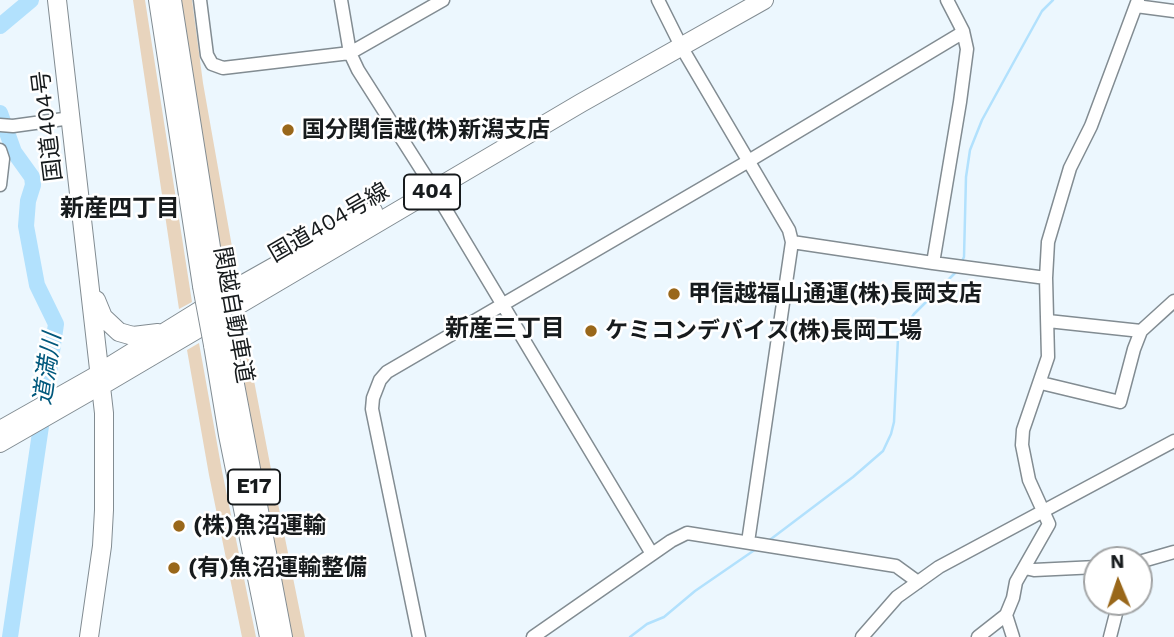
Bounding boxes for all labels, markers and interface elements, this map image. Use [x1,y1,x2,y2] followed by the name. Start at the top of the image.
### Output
[28,69,68,183] street label: 国道404号
[302,116,550,144] place label: 国分関信越(株)新潟支店
[280,122,296,138] marker: 国分関信越(株)新潟支店
[404,174,460,210] road number: 404
[264,177,394,269] street label: 国道404号線
[60,195,180,223] district label: 新産四丁目
[207,245,259,385] street label: 関越自動車道
[688,280,982,308] place label: 甲信越福山通運(株)長岡支店
[666,286,682,302] marker: 甲信越福山通運(株)長岡支店
[445,315,565,343] district label: 新産三丁目
[605,317,922,345] place label: ケミコンデバイス(株)長岡工場
[583,323,599,339] marker: ケミコンデバイス(株)長岡工場
[29,331,67,407] water label: 道満川
[228,470,280,504] road number: E17
[193,512,326,540] place label: (株)魚沼運輸
[171,518,187,534] marker: (株)魚沼運輸
[1083,546,1153,616] north arrow
[1110,550,1125,573] text: N
[188,554,367,582] place label: (有)魚沼運輸整備
[166,560,182,576] marker: (有)魚沼運輸整備

